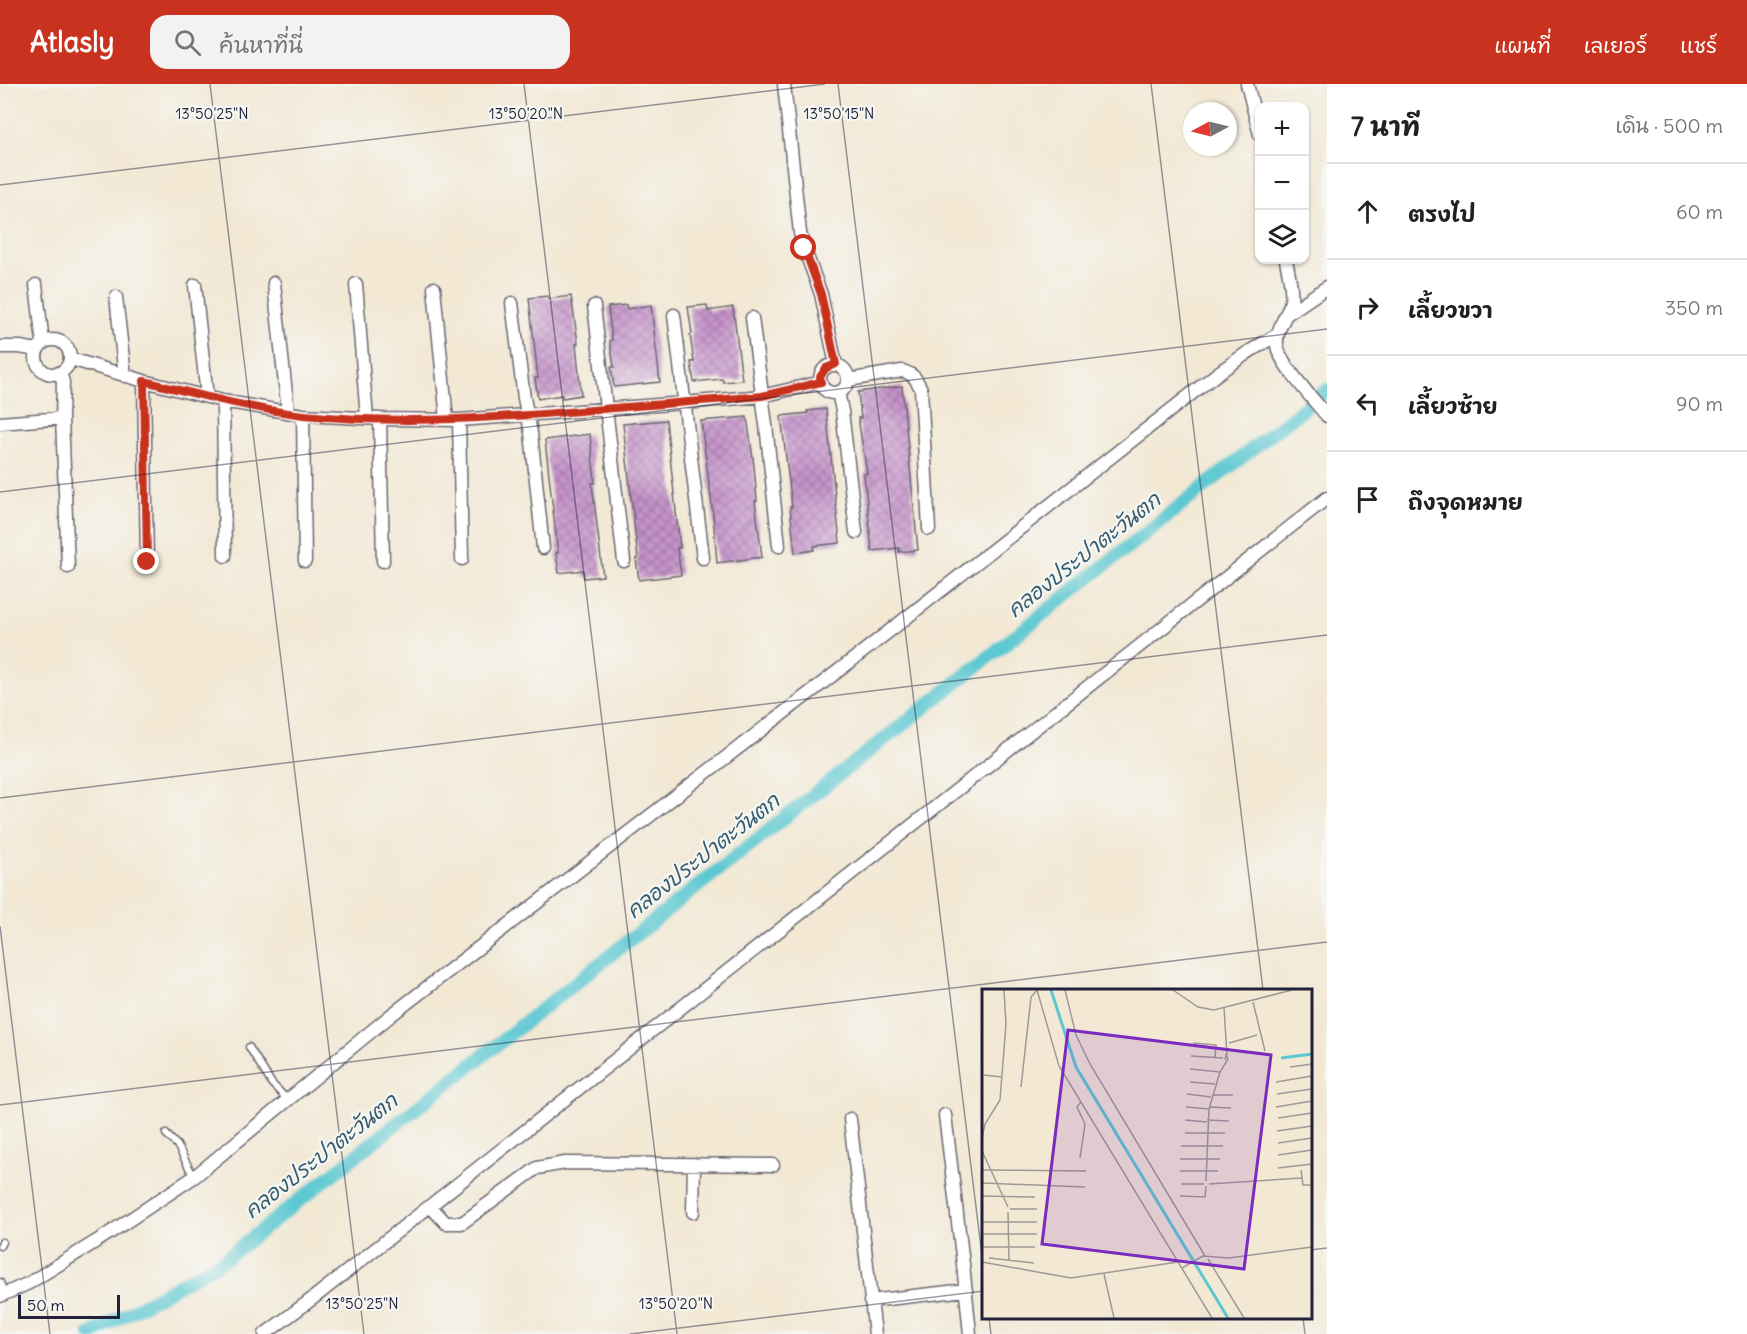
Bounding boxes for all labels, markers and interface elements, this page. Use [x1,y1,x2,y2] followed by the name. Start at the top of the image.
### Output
[150,15,570,69] search box
[30,24,114,60] text: Atlasly
[171,26,204,59] icon: search
[219,31,303,59] text: ค้นหาที่นี่
[1494,32,1551,59] text: แผนที่
[1584,32,1647,59] text: เลเยอร์
[1680,32,1717,59] text: แชร์
[1183,102,1237,156] north arrow
[1255,102,1309,264] map controls
[1255,102,1309,156] button: +
[175,104,249,123] text: 13°50'25"N
[489,104,563,123] text: 13°50'20"N
[804,104,874,123] text: 13°50'15"N
[1351,110,1420,143] text: 7 นาที
[1615,113,1723,138] text: เดิน · 500 m
[1255,156,1309,210] button: −
[1351,195,1384,228] icon: ahead
[1676,199,1723,224] text: 60 m
[1408,200,1476,228] text: ตรงไป
[1255,210,1309,264] button: layers
[790,234,816,260] route start
[1351,291,1384,324] icon: right
[1665,295,1723,320] text: 350 m
[1408,296,1492,324] text: เลี้ยวขวา
[1351,387,1384,420] icon: left
[1676,391,1723,416] text: 90 m
[1408,392,1498,420] text: เลี้ยวซ้าย
[1351,483,1384,516] icon: arrive
[1002,485,1167,623] water label: คลองประปาตะวันตก
[1408,488,1523,516] text: ถึงจุดหมาย
[133,548,159,574] route end
[621,786,786,924] water label: คลองประปาตะวันตก
[982,989,1312,1319] inset map
[239,1086,404,1224] water label: คลองประปาตะวันตก
[18,1292,120,1320] scale bar
[325,1294,399,1313] text: 13°50'25"N
[639,1294,713,1313] text: 13°50'20"N
[27,1295,65,1315] text: 50 m

